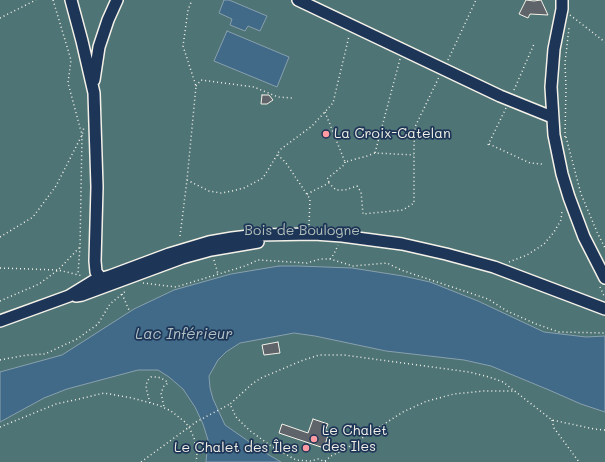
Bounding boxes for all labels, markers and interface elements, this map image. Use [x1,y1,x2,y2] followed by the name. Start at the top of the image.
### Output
[334,126,451,142] place label: La Croix-Catelan
[321,129,331,139] marker: La Croix-Catelan
[244,223,360,239] park label: Bois de Boulogne
[135,325,233,343] water label: Lac Inférieur
[322,423,387,456] place label: Le Chalet des Iles
[309,434,319,444] marker: Le Chalet des Iles
[174,440,298,456] place label: Le Chalet des Îles
[301,443,311,453] marker: Le Chalet des Îles

